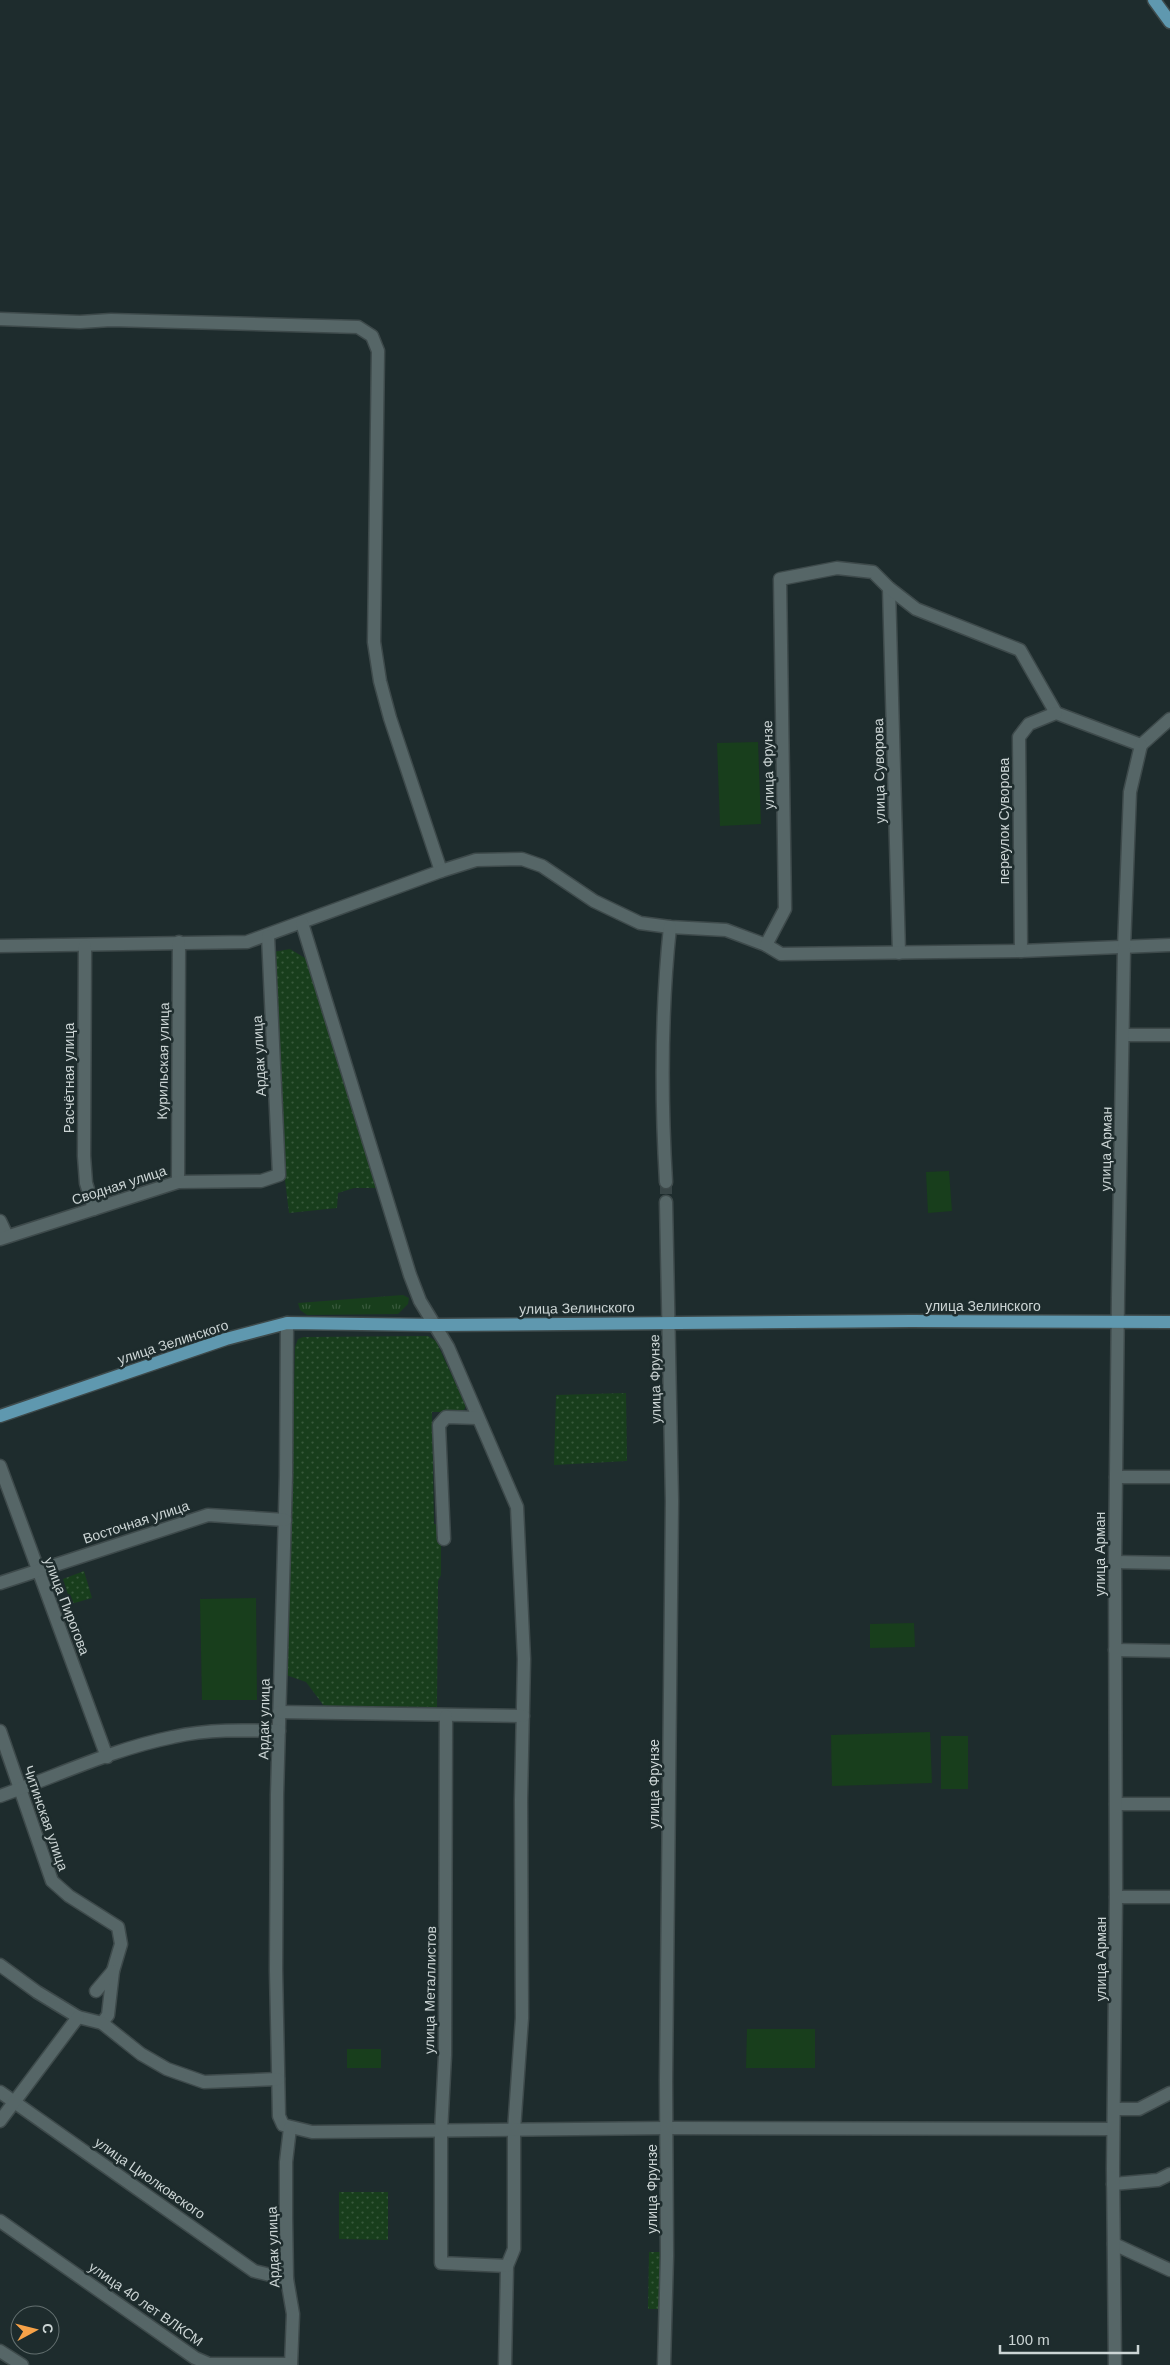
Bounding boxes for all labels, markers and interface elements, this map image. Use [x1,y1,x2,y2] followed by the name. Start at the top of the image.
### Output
[870,718,888,824] street label: улица Суворова
[759,720,777,810] street label: улица Фрунзе
[996,758,1012,884] street label: переулок Суворова
[154,1002,172,1120] street label: Курильская улица
[249,1015,269,1097] street label: Ардак улица
[61,1023,77,1133] street label: Расчётная улица
[1097,1107,1115,1191] street label: улица Арман
[70,1162,169,1208] street label: Сводная улица
[925,1298,1041,1314] street label: улица Зелинского
[519,1299,635,1317] street label: улица Зелинского
[116,1316,231,1367] street label: улица Зелинского
[646,1334,664,1424] street label: улица Фрунзе
[81,1497,191,1547] street label: Восточная улица
[1092,1512,1108,1596] street label: улица Арман
[41,1555,93,1657] street label: улица Пирогова
[255,1678,273,1760] street label: Ардак улица
[646,1739,662,1829] street label: улица Фрунзе
[20,1763,72,1873] street label: Читинская улица
[1093,1917,1109,2001] street label: улица Арман
[421,1926,439,2054] street label: улица Металлистов
[92,2134,209,2222] street label: улица Циолковского
[644,2144,660,2234] street label: улица Фрунзе
[264,2206,282,2288] street label: Ардак улица
[86,2259,206,2349] street label: улица 40 лет ВЛКСМ
[10,2305,60,2355] north arrow
[39,2322,56,2334] text: С
[1000,2322,1138,2354] scale bar
[1008,2331,1050,2348] text: 100 m

